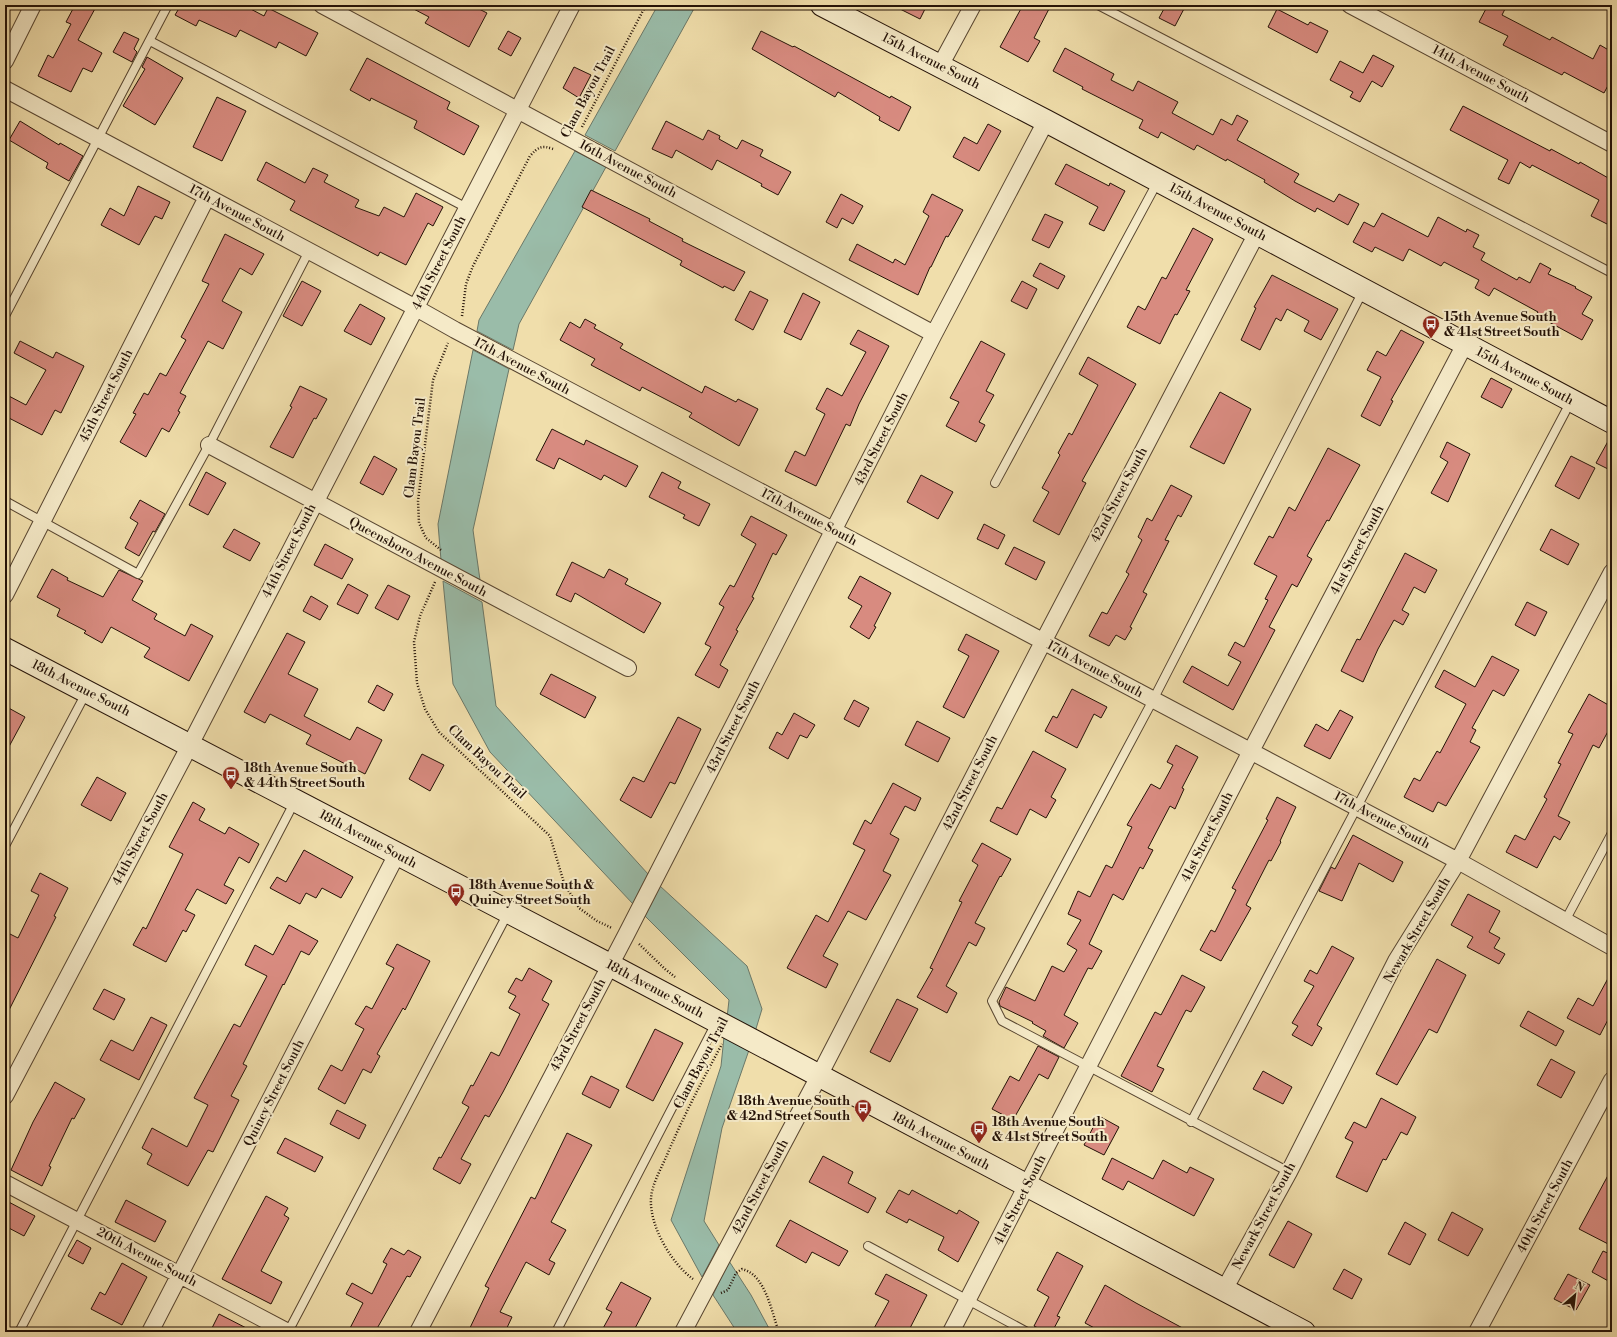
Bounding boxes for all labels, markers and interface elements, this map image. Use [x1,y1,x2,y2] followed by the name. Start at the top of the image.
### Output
[879,29,983,93] street label: 15th Avenue South
[1429,42,1533,107] street label: 14th Avenue South
[557,43,619,141] street label: Clam Bayou Trail
[576,136,680,202] street label: 16th Avenue South
[1166,180,1270,245] street label: 15th Avenue South
[186,181,288,245] street label: 17th Avenue South
[408,213,470,313] street label: 44th Street South
[1444,309,1559,340] place label: 15th Avenue South & 41st Street South
[1421,314,1441,339] bus stop icon: 15th Avenue South & 41st Street South
[471,334,573,398] street label: 17th Avenue South
[1473,344,1577,409] street label: 15th Avenue South
[76,346,137,445] street label: 45th Street South
[850,389,912,489] street label: 43rd Street South
[401,397,429,499] street label: Clam Bayou Trail
[1087,444,1151,545] street label: 42nd Street South
[758,485,860,549] street label: 17th Avenue South
[258,501,320,601] street label: 44th Street South
[1327,502,1387,598] street label: 41st Street South
[346,514,490,600] street label: Queensboro Avenue South
[1044,637,1146,701] street label: 17th Avenue South
[29,656,133,720] street label: 18th Avenue South
[702,677,764,777] street label: 43rd Street South
[444,722,530,803] street label: Clam Bayou Trail
[939,732,1001,834] street label: 42nd Street South
[244,760,365,791] place label: 18th Avenue South & 44th Street South
[221,765,241,790] bus stop icon: 18th Avenue South & 44th Street South
[1331,788,1433,852] street label: 17th Avenue South
[109,789,171,888] street label: 44th Street South
[1177,789,1237,885] street label: 41st Street South
[316,806,420,872] street label: 18th Avenue South
[1380,874,1454,986] street label: Newark Street South
[469,877,595,908] place label: 18th Avenue South & Quincy Street South
[446,882,466,907] bus stop icon: 18th Avenue South & Quincy Street South
[603,956,707,1022] street label: 18th Avenue South
[547,975,609,1074] street label: 43rd Street South
[670,1014,732,1112] street label: Clam Bayou Trail
[240,1037,308,1149] street label: Quincy Street South
[727,1093,850,1124] place label: 18th Avenue South & 42nd Street South
[853,1098,873,1123] bus stop icon: 18th Avenue South & 42nd Street South
[889,1108,993,1174] street label: 18th Avenue South
[992,1114,1107,1145] place label: 18th Avenue South & 41st Street South
[969,1119,989,1144] bus stop icon: 18th Avenue South & 41st Street South
[728,1136,792,1237] street label: 42nd Street South
[990,1152,1050,1248] street label: 41st Street South
[1513,1156,1577,1256] street label: 40th Street South
[1229,1159,1299,1272] street label: Newark Street South
[94,1224,200,1290] street label: 20th Avenue South
[1555,1275,1595,1315] north arrow
[1572,1279,1587,1295] text: N

